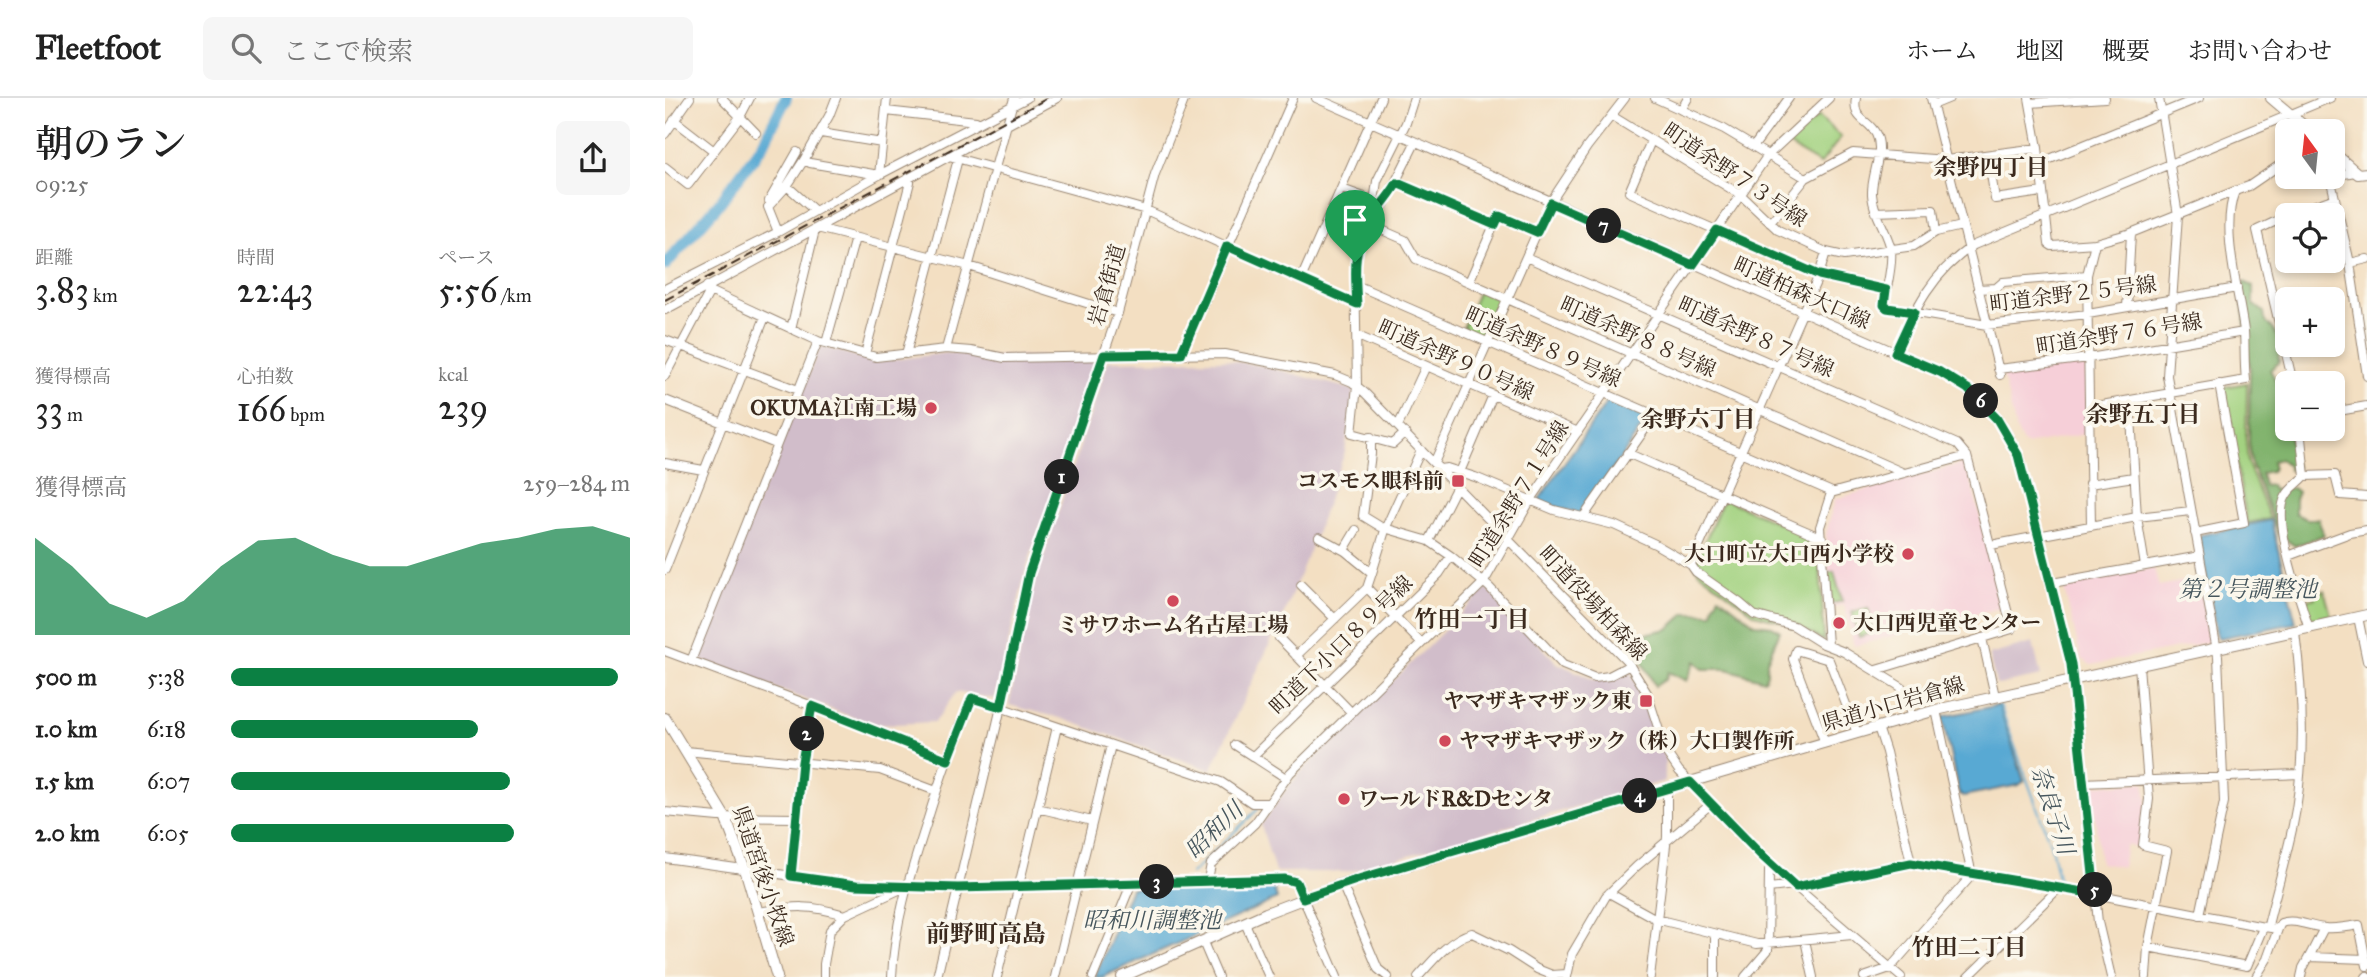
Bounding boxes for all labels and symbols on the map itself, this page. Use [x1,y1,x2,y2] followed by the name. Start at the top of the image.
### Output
[1658,117,1812,233] street label: 町道余野７３号線
[2275,119,2345,189] north arrow
[1934,153,2049,181] district label: 余野四丁目
[1325,190,1385,262] pin
[1587,208,1621,244] pin: 7
[1083,241,1131,329] street label: 岩倉街道
[1730,251,1874,335] street label: 町道柏森大口線
[1988,271,2158,317] street label: 町道余野２５号線
[1556,291,1720,383] street label: 町道余野８８号線
[1674,291,1838,383] street label: 町道余野８７号線
[1461,301,1625,393] street label: 町道余野８９号線
[2034,308,2204,360] street label: 町道余野７６号線
[1374,314,1538,406] street label: 町道余野９０号線
[1963,384,1999,418] pin: 6
[750,395,917,421] place label: OKUMA江南工場
[923,400,939,416] marker: OKUMA江南工場
[2086,400,2201,428] district label: 余野五丁目
[1641,405,1756,433] district label: 余野六丁目
[1463,416,1575,572] street label: 町道余野７１号線
[1045,460,1079,494] pin: 1
[1297,468,1444,494] place label: コスモス眼科前
[1450,473,1466,489] marker: コスモス眼科前
[1533,540,1653,666] street label: 町道役場柏森線
[1684,541,1894,567] place label: 大口町立大口西小学校
[1900,546,1916,562] marker: 大口町立大口西小学校
[1264,570,1418,720] street label: 町道下小口８９号線
[2179,575,2320,603] water label: 第２号調整池
[1165,593,1181,609] marker: ミサワホーム名古屋工場
[1415,605,1530,633] district label: 竹田一丁目
[1853,610,2041,636] place label: 大口西児童センター
[1058,612,1289,638] place label: ミサワホーム名古屋工場
[1831,615,1847,631] marker: 大口西児童センター
[1819,671,1967,737] street label: 県道小口岩倉線
[1443,688,1632,714] place label: ヤマザキマザック東
[1638,693,1654,709] marker: ヤマザキマザック東
[789,716,825,752] pin: 2
[1459,728,1795,754] place label: ヤマザキマザック（株）大口製作所
[1437,733,1453,749] marker: ヤマザキマザック（株）大口製作所
[2025,762,2081,861] water label: 奈良子川
[1623,778,1657,814] pin: 4
[1358,786,1553,812] place label: ワールドR&Dセンタ
[1336,791,1352,807] marker: ワールドR&Dセンタ
[1179,794,1251,864] water label: 昭和川
[727,802,799,950] street label: 県道宮後小牧線
[1140,864,1175,900] pin: 3
[2077,872,2113,908] pin: 5
[1083,906,1224,934] water label: 昭和川調整池
[926,919,1046,949] district label: 前野町高島
[1912,933,2027,961] district label: 竹田二丁目

